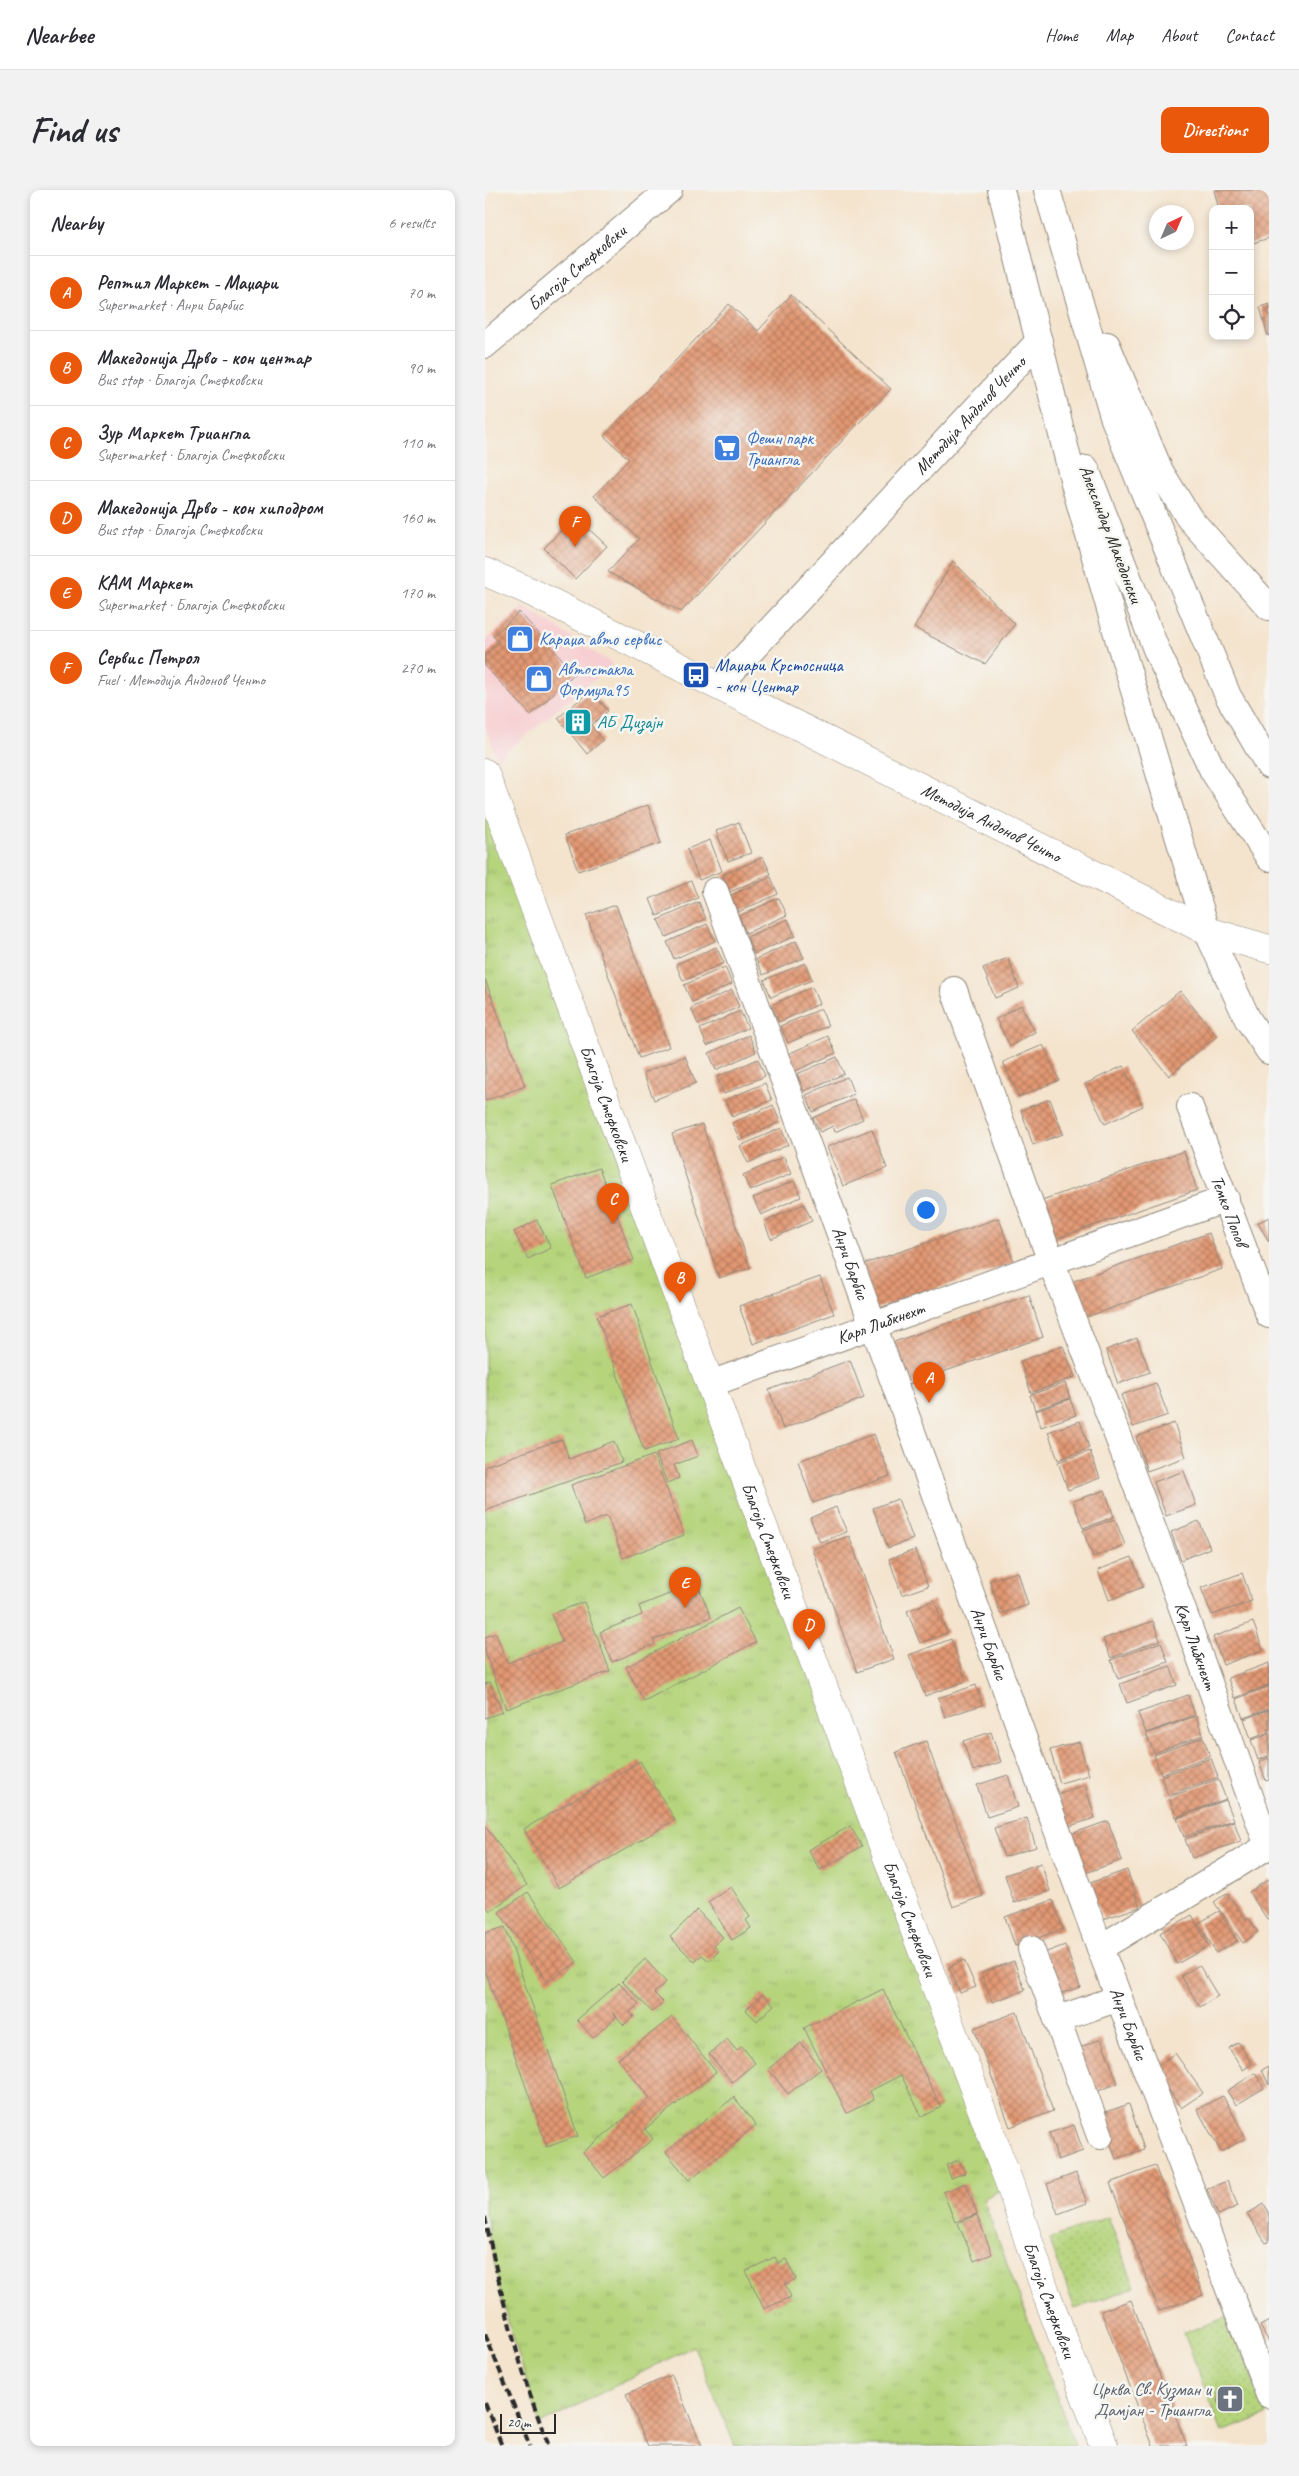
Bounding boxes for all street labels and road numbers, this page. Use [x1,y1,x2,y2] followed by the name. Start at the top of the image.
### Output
[523,219,631,315] street label: Благоја Стефковски
[910,350,1032,479] street label: Методија Андонов Ченто
[1075,462,1148,607] street label: Александар Македонски
[918,779,1066,868] street label: Методија Андонов Ченто
[575,1042,638,1165] street label: Благоја Стефковски
[1206,1172,1254,1254] street label: Темко Попов
[827,1224,874,1303] street label: Анри Барбис
[834,1297,929,1349] street label: Карл Либкнехт
[737,1479,801,1602] street label: Благоја Стефковски
[1170,1599,1222,1694] street label: Карл Либкнехт
[966,1604,1013,1684] street label: Анри Барбис
[879,1858,942,1981] street label: Благоја Стефковски
[1105,1984,1153,2064] street label: Анри Барбис
[1019,2239,1081,2362] street label: Благоја Стефковски

